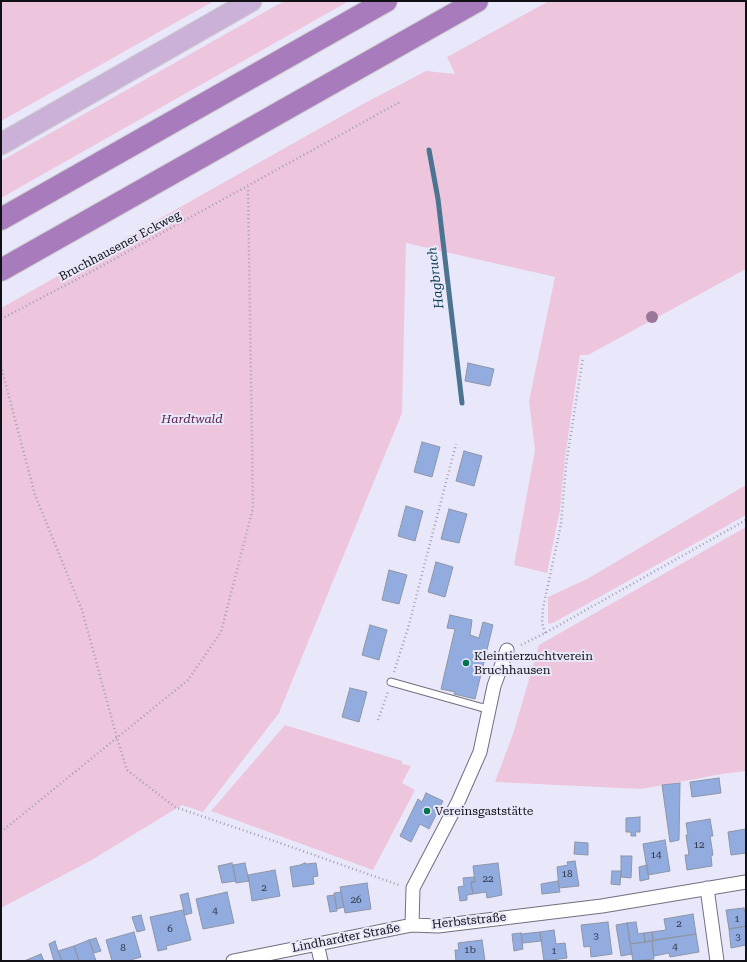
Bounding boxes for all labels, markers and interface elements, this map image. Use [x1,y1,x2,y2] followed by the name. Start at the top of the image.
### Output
[57,208,183,284] street label: Bruchhausener Eckweg
[424,246,448,310] water label: Hagbruch
[161,412,223,426] park label: Hardtwald
[474,649,593,677] place label: Kleintierzuchtverein Bruchhausen
[461,658,471,668] marker: Kleintierzuchtverein Bruchhausen
[435,804,533,818] place label: Vereinsgaststätte
[422,806,432,816] marker: Vereinsgaststätte
[693,839,705,851] house number: 12
[650,849,662,861] house number: 14
[561,868,573,880] house number: 18
[482,873,494,885] house number: 22
[261,882,267,894] house number: 2
[350,894,362,906] house number: 26
[212,905,218,917] house number: 4
[431,910,507,932] street label: Herbststraße
[734,913,740,925] house number: 1
[676,918,682,930] house number: 2
[291,920,401,956] street label: Lindhardter Straße
[167,923,173,935] house number: 6
[593,930,599,942] house number: 3
[735,931,741,943] house number: 3
[672,941,678,953] house number: 4
[120,942,126,954] house number: 8
[464,944,476,956] house number: 1b
[551,945,557,957] house number: 1

